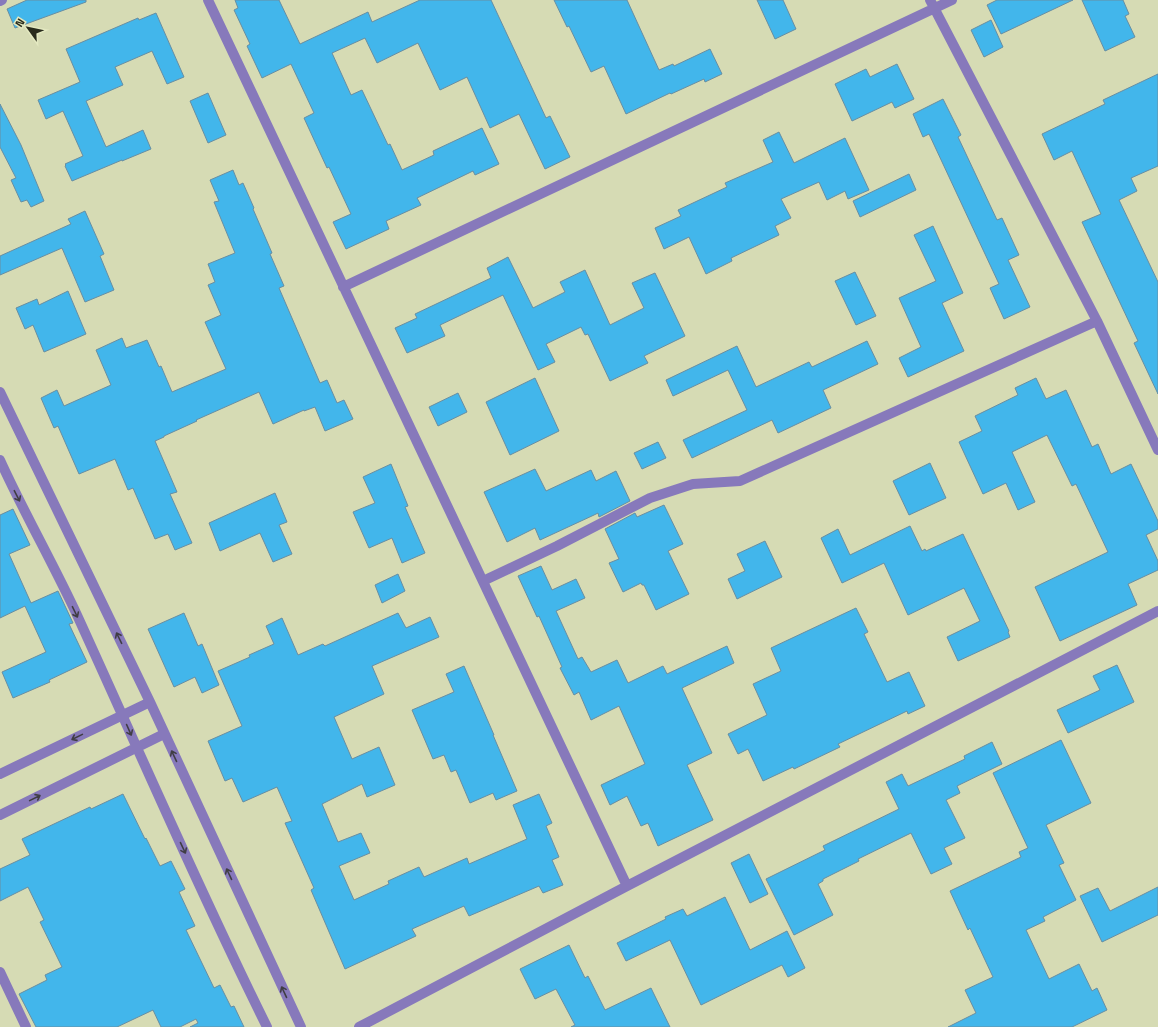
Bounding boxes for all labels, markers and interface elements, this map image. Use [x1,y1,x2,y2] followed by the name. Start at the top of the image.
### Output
[8,8,48,48] north arrow
[11,15,28,30] text: N
[14,489,21,501] one-way arrow
[72,605,79,617] one-way arrow
[115,632,122,644] one-way arrow
[125,724,133,736] one-way arrow
[72,734,84,741] one-way arrow
[170,750,178,762] one-way arrow
[29,794,41,801] one-way arrow
[180,842,187,854] one-way arrow
[225,868,232,880] one-way arrow
[280,986,287,998] one-way arrow

